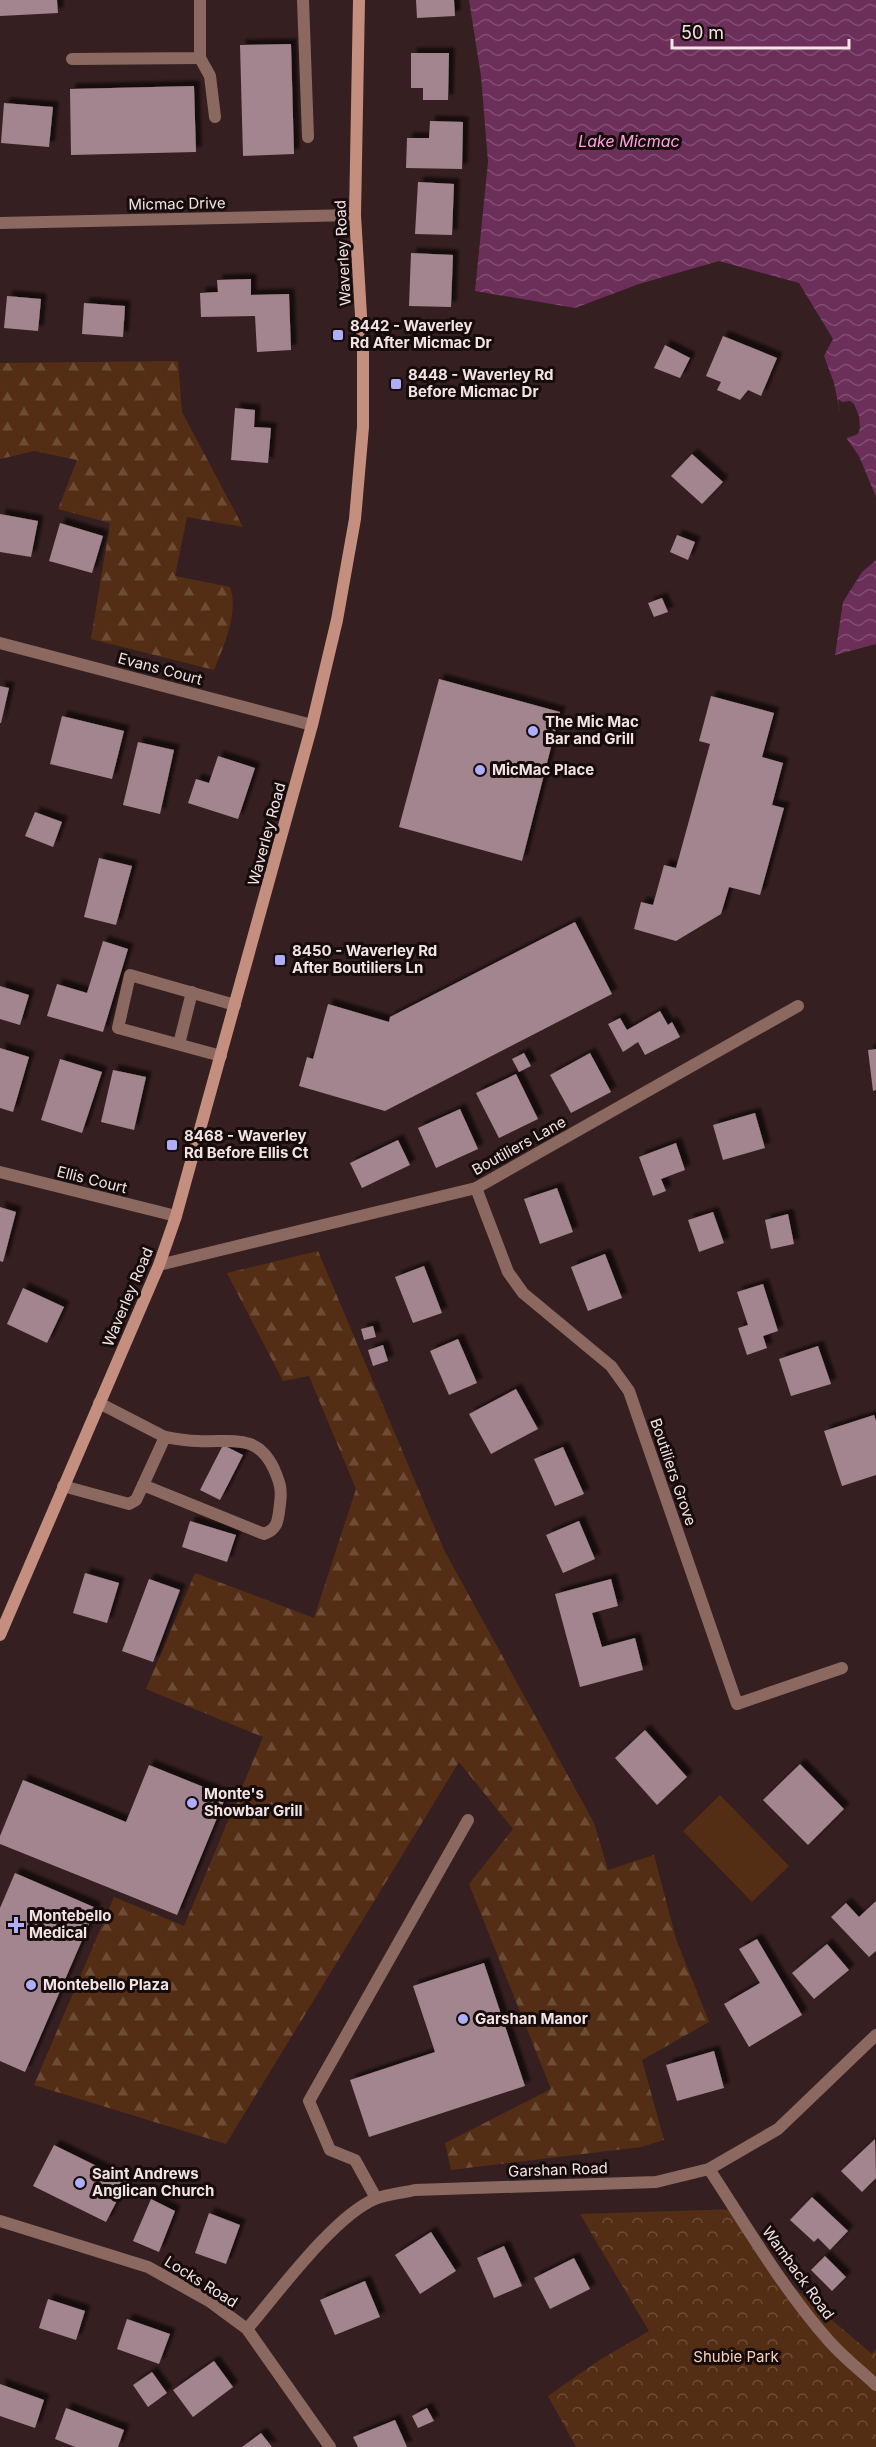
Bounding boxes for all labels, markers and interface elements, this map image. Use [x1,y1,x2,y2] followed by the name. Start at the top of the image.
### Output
[672,12,849,50] scale bar
[681,22,724,43] text: 50 m
[578,131,680,151] water label: Lake Micmac
[128,193,226,214] street label: Micmac Drive
[330,200,355,306] street label: Waverley Road
[350,316,492,352] place label: 8442 - Waverley Rd After Micmac Dr
[331,328,345,342] marker: 8442 - Waverley Rd After Micmac Dr
[408,365,554,401] place label: 8448 - Waverley Rd Before Micmac Dr
[389,377,403,391] marker: 8448 - Waverley Rd Before Micmac Dr
[116,648,204,689] street label: Evans Court
[545,712,639,748] place label: The Mic Mac Bar and Grill
[526,724,540,738] marker: The Mic Mac Bar and Grill
[492,760,594,779] place label: MicMac Place
[473,763,487,777] marker: MicMac Place
[244,780,289,887] street label: Waverley Road
[292,941,437,977] place label: 8450 - Waverley Rd After Boutiliers Ln
[273,953,287,967] marker: 8450 - Waverley Rd After Boutiliers Ln
[468,1112,569,1179] street label: Boutiliers Lane
[184,1126,309,1162] place label: 8468 - Waverley Rd Before Ellis Ct
[165,1138,179,1152] marker: 8468 - Waverley Rd Before Ellis Ct
[55,1162,129,1197] street label: Ellis Court
[98,1244,157,1349] street label: Waverley Road
[646,1416,701,1528] street label: Boutiliers Grove
[204,1784,303,1820] place label: Monte's Showbar Grill
[185,1796,199,1810] marker: Monte's Showbar Grill
[29,1906,112,1942] place label: Montebello Medical
[7,1916,25,1934] marker: Montebello Medical
[43,1975,169,1994] place label: Montebello Plaza
[24,1978,38,1992] marker: Montebello Plaza
[475,2009,588,2028] place label: Garshan Manor
[456,2012,470,2026] marker: Garshan Manor
[508,2158,608,2181] street label: Garshan Road
[92,2164,214,2200] place label: Saint Andrews Anglican Church
[73,2176,87,2190] marker: Saint Andrews Anglican Church
[758,2222,839,2323] street label: Wamback Road
[161,2252,241,2312] street label: Locks Road
[693,2347,779,2366] park label: Shubie Park

